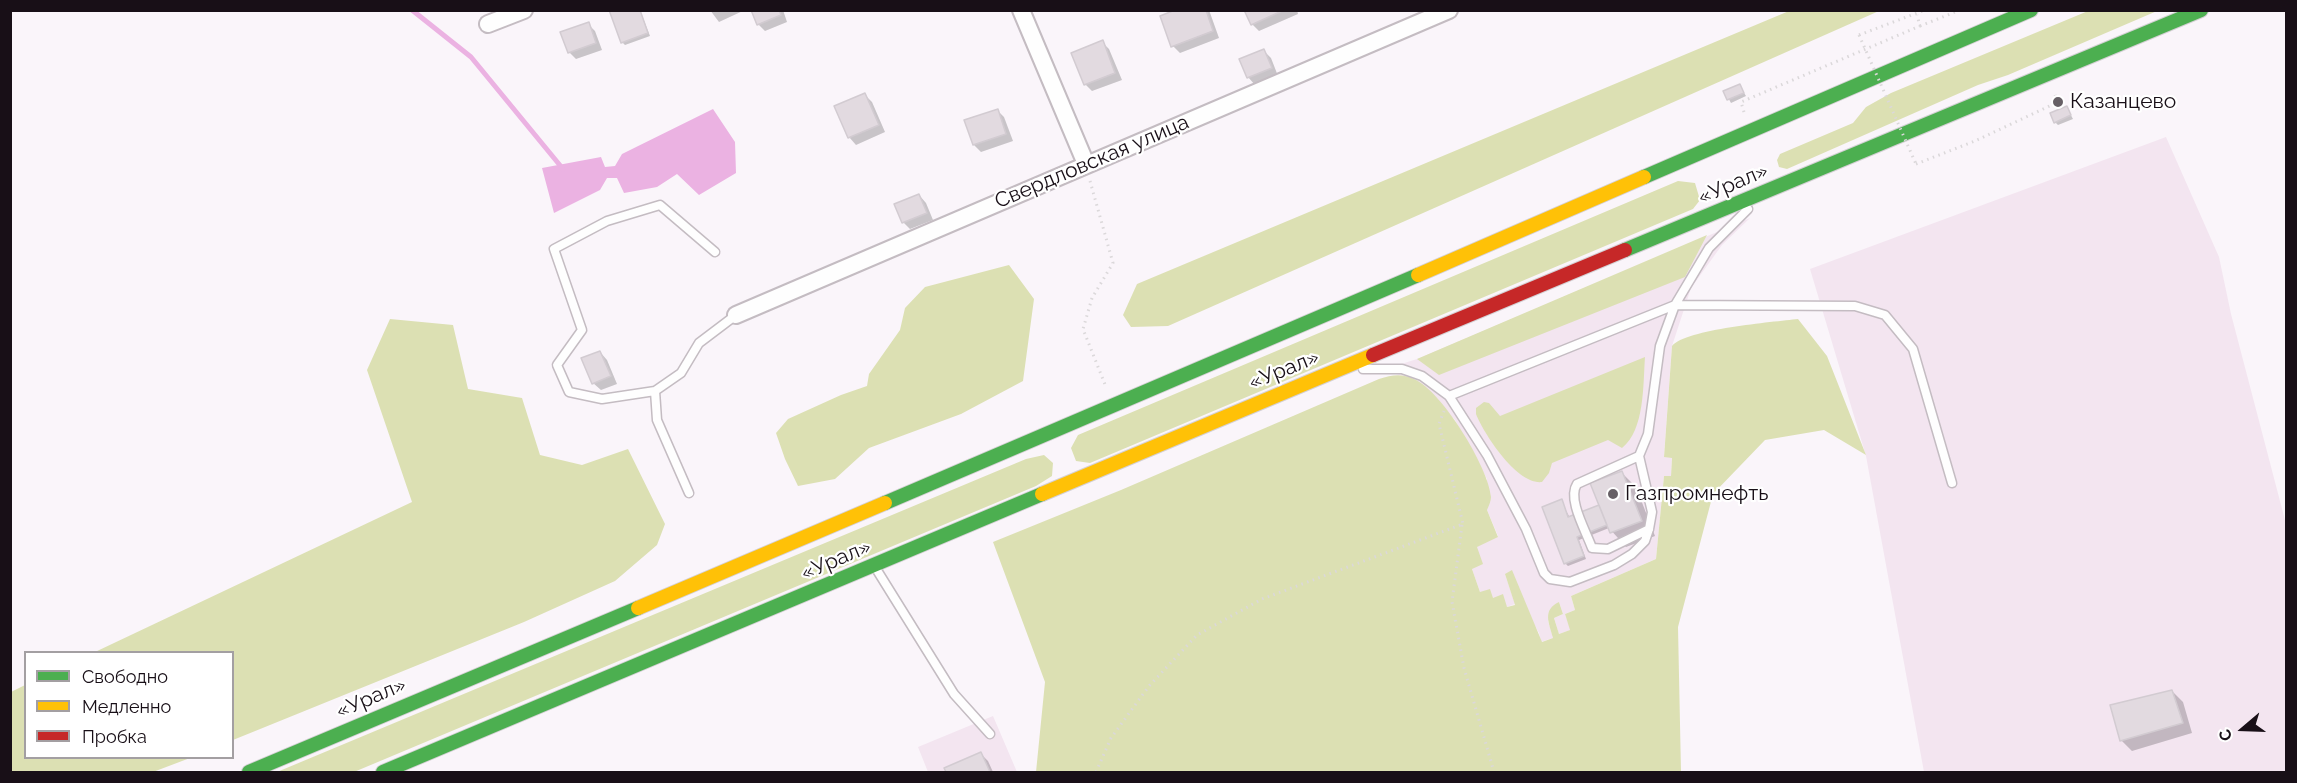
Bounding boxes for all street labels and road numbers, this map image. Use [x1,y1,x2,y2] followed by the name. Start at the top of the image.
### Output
[991,110,1193,214] street label: Свердловская улица
[1694,158,1772,210] street label: «Урал»
[1245,345,1323,395] street label: «Урал»
[797,534,875,586] street label: «Урал»
[332,672,410,724] street label: «Урал»

